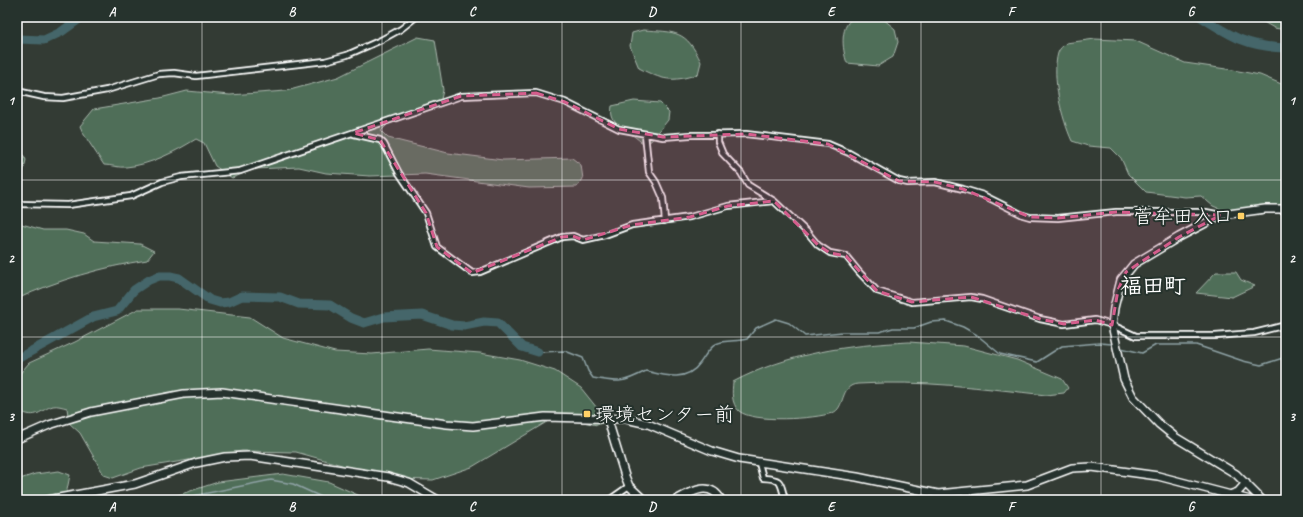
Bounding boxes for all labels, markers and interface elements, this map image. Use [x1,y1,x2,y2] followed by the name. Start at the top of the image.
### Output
[109,4,117,20] text: A
[289,4,297,20] text: B
[469,4,477,20] text: C
[648,4,657,20] text: D
[828,4,837,20] text: E
[1008,4,1017,20] text: F
[1188,4,1196,20] text: G
[8,93,16,109] text: 1
[1289,93,1297,109] text: 1
[1133,204,1233,229] place label: 菅牟田入口
[1236,211,1246,221] marker: 菅牟田入口
[8,251,15,267] text: 2
[1289,251,1296,267] text: 2
[1120,272,1186,300] district label: 福田町
[595,402,734,427] place label: 環境センター前
[8,409,15,425] text: 3
[582,409,592,419] marker: 環境センター前
[1289,409,1296,425] text: 3
[109,499,117,515] text: A
[289,499,297,515] text: B
[469,499,477,515] text: C
[648,499,657,515] text: D
[828,499,837,515] text: E
[1008,499,1017,515] text: F
[1188,499,1196,515] text: G

